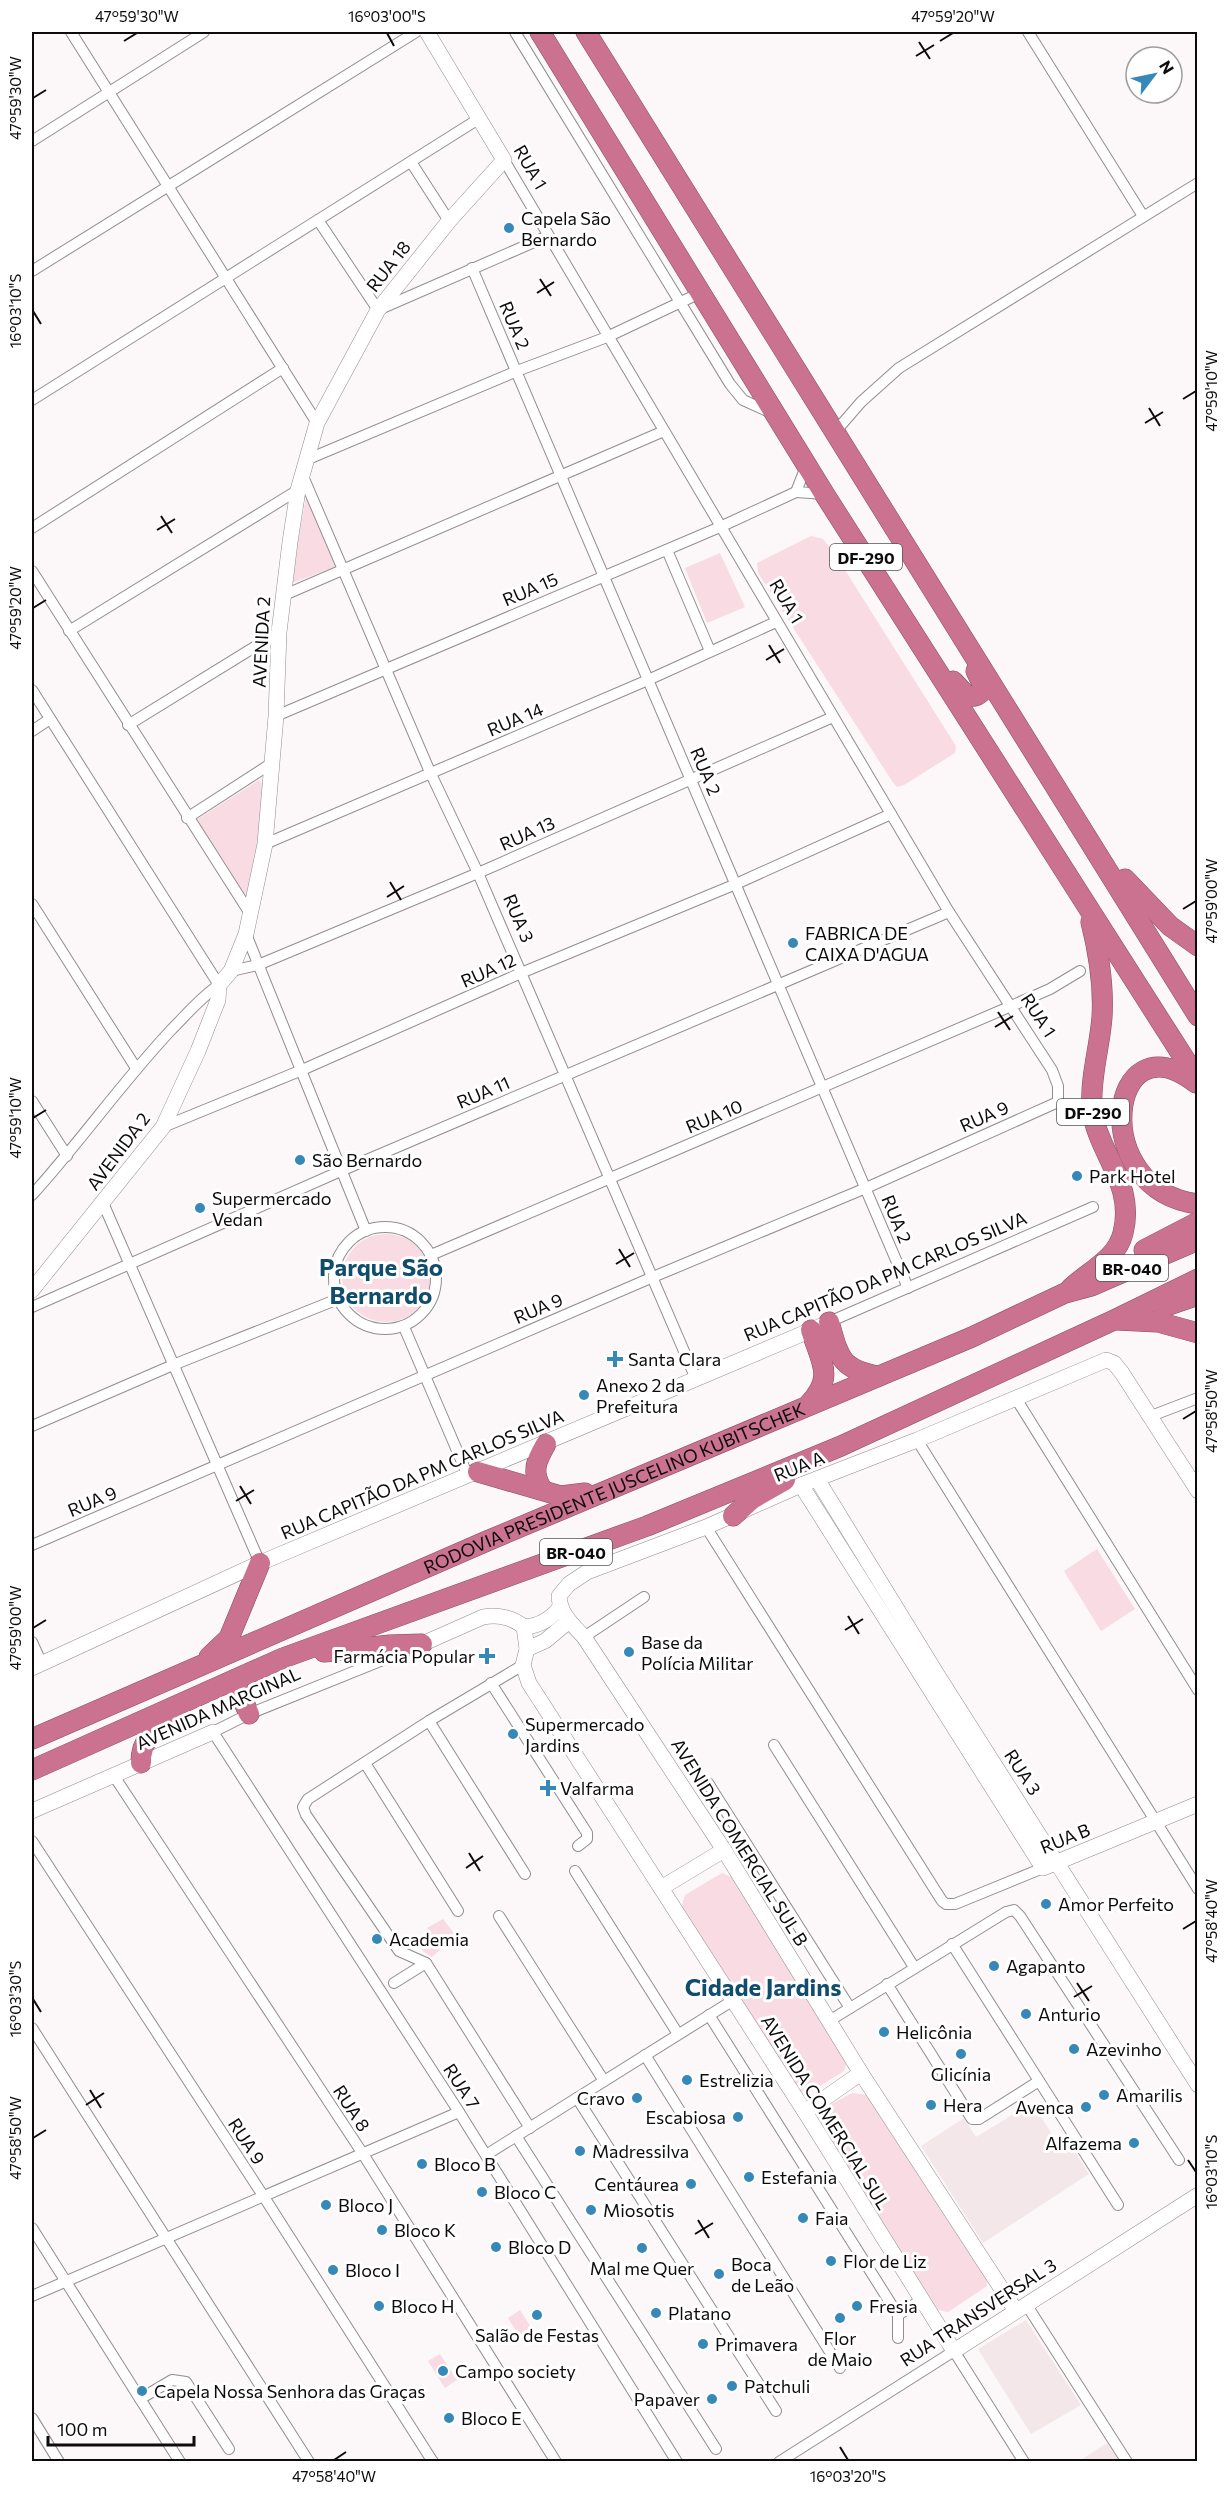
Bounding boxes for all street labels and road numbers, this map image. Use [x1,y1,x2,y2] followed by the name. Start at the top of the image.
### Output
[510,141,552,193] street label: RUA 1
[361,236,415,296] street label: RUA 18
[495,298,535,352] street label: RUA 2
[830,544,902,570] road number: DF-290
[499,568,561,610] street label: RUA 15
[765,575,809,627] street label: RUA 1
[248,596,274,688] street label: AVENIDA 2
[484,697,546,741] street label: RUA 14
[686,744,726,798] street label: RUA 2
[496,811,558,855] street label: RUA 13
[499,890,539,946] street label: RUA 3
[457,948,519,992] street label: RUA 12
[1017,989,1061,1041] street label: RUA 1
[453,1071,513,1113] street label: RUA 11
[682,1094,746,1138] street label: RUA 10
[956,1096,1012,1136] street label: RUA 9
[1057,1099,1129,1125] road number: DF-290
[82,1108,154,1194] street label: AVENIDA 2
[877,1192,917,1246] street label: RUA 2
[740,1206,1030,1346] street label: RUA CAPITÃO DA PM CARLOS SILVA
[1096,1255,1168,1281] road number: BR-040
[510,1288,566,1328] street label: RUA 9
[420,1398,808,1578] street label: RODOVIA PRESIDENTE JUSCELINO KUBITSCHEK
[277,1404,567,1544] street label: RUA CAPITÃO DA PM CARLOS SILVA
[770,1446,828,1486] street label: RUA A
[64,1481,120,1521] street label: RUA 9
[540,1539,612,1565] road number: BR-040
[133,1662,303,1754] street label: AVENIDA MARGINAL
[667,1734,813,1950] street label: AVENIDA COMERCIAL SUL B
[1000,1745,1046,1799] street label: RUA 3
[1037,1818,1093,1858] street label: RUA B
[757,2011,895,2213] street label: AVENIDA COMERCIAL SUL
[439,2059,485,2113] street label: RUA 7
[329,2081,375,2135] street label: RUA 8
[224,2114,270,2168] street label: RUA 9
[896,2253,1060,2371] street label: RUA TRANSVERSAL 3

